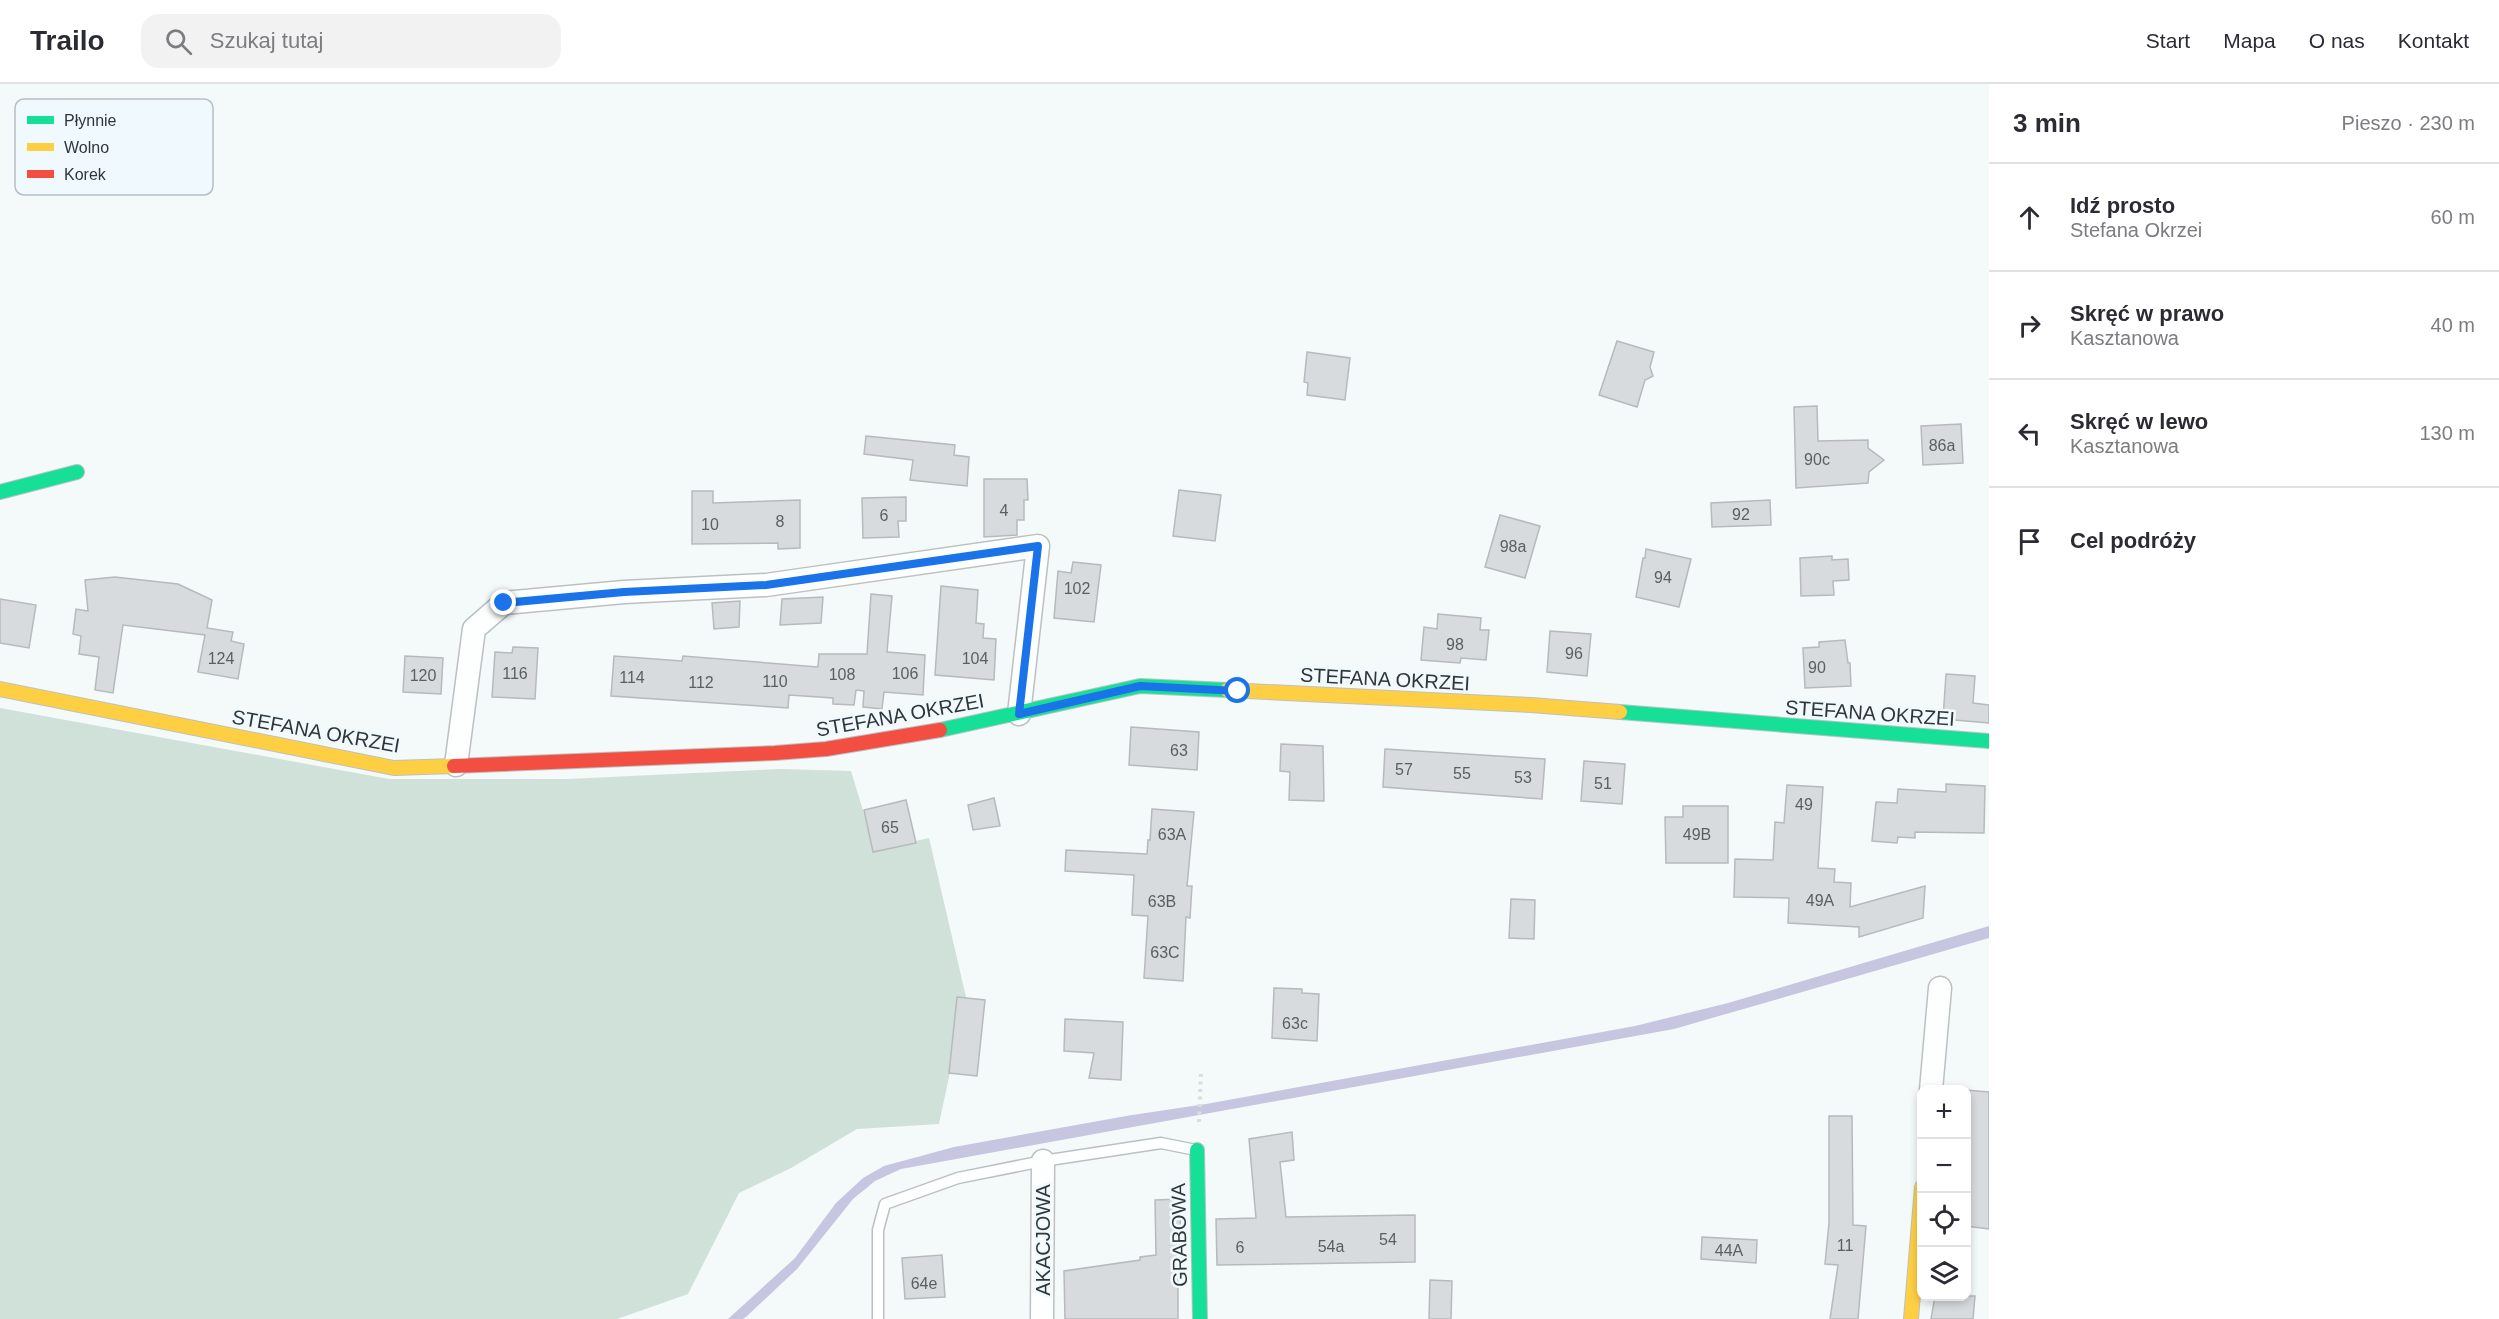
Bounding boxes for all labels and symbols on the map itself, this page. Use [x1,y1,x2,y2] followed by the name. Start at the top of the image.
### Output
[15,99,213,195] legend
[64,112,117,129] text: Płynnie
[64,139,109,156] text: Wolno
[64,166,107,183] text: Korek
[1929,437,1955,454] house number: 86a
[1804,451,1830,468] house number: 90c
[1000,502,1009,519] house number: 4
[1732,506,1750,523] house number: 92
[880,507,889,524] house number: 6
[776,513,785,530] house number: 8
[701,516,719,533] house number: 10
[1500,538,1526,555] house number: 98a
[1654,569,1672,586] house number: 94
[1064,580,1090,597] house number: 102
[490,589,516,615] route end
[1446,636,1464,653] house number: 98
[1565,645,1583,662] house number: 96
[208,650,234,667] house number: 124
[962,650,988,667] house number: 104
[1808,659,1826,676] house number: 90
[1300,664,1470,694] street label: STEFANA OKRZEI
[502,665,528,682] house number: 116
[892,665,918,682] house number: 106
[829,666,855,683] house number: 108
[410,667,436,684] house number: 120
[619,669,645,686] house number: 114
[762,673,788,690] house number: 110
[688,674,714,691] house number: 112
[1224,677,1250,703] route start
[814,689,986,741] street label: STEFANA OKRZEI
[1784,696,1956,730] street label: STEFANA OKRZEI
[230,705,402,757] street label: STEFANA OKRZEI
[1170,742,1188,759] house number: 63
[1395,761,1413,778] house number: 57
[1453,765,1471,782] house number: 55
[1514,769,1532,786] house number: 53
[1594,775,1612,792] house number: 51
[1795,796,1813,813] house number: 49
[881,819,899,836] house number: 65
[1158,826,1187,843] house number: 63A
[1683,826,1711,843] house number: 49B
[1806,892,1835,909] house number: 49A
[1148,893,1176,910] house number: 63B
[1150,944,1180,961] house number: 63C
[1282,1015,1308,1032] house number: 63c
[1167,1182,1191,1287] street label: GRABOWA
[1032,1184,1054,1296] street label: AKACJOWA
[1379,1231,1397,1248] house number: 54
[1837,1237,1853,1254] house number: 11
[1318,1238,1344,1255] house number: 54a
[1236,1239,1245,1256] house number: 6
[1715,1242,1744,1259] house number: 44A
[911,1275,937,1292] house number: 64e

